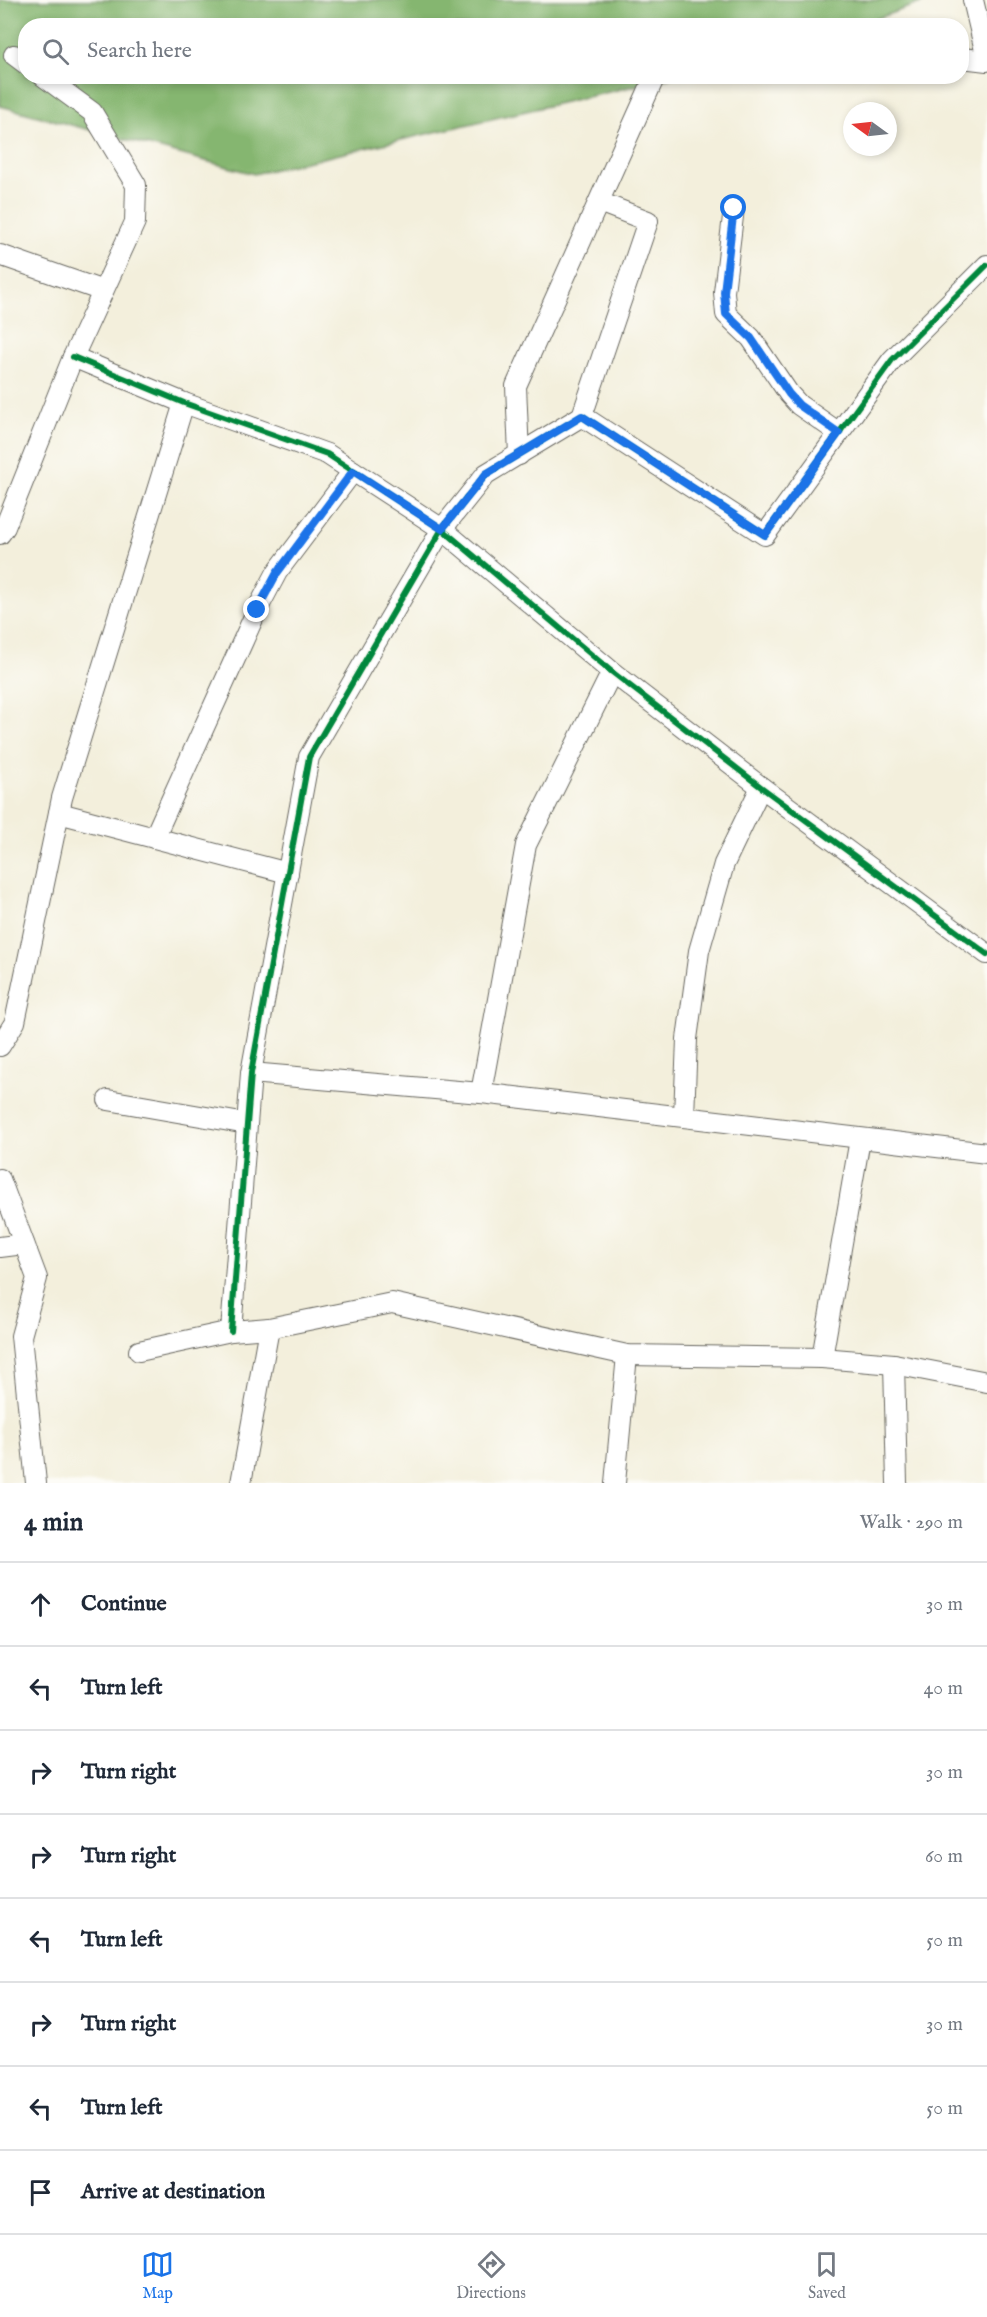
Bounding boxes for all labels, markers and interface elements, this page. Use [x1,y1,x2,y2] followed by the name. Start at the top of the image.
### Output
[18,18,969,84] search box
[39,35,72,68] icon: search
[87,37,192,65] text: Search here
[843,102,897,156] north arrow
[720,194,746,220] route start
[243,596,269,622] route end
[24,1506,83,1539] text: 4 min
[859,1510,963,1535] text: Walk · 290 m
[24,1588,57,1621] icon: ahead
[81,1590,167,1618] text: Continue
[926,1592,963,1617] text: 30 m
[24,1672,57,1705] icon: left
[81,1674,163,1702] text: Turn left
[924,1676,963,1701] text: 40 m
[24,1756,57,1789] icon: right
[81,1758,176,1786] text: Turn right
[926,1760,963,1785] text: 30 m
[24,1840,57,1873] icon: right
[81,1842,176,1870] text: Turn right
[925,1844,963,1869] text: 60 m
[24,1924,57,1957] icon: left
[81,1926,163,1954] text: Turn left
[926,1928,963,1953] text: 50 m
[24,2008,57,2041] icon: right
[81,2010,176,2038] text: Turn right
[926,2012,963,2037] text: 30 m
[24,2092,57,2125] icon: left
[81,2094,163,2122] text: Turn left
[926,2096,963,2121] text: 50 m
[24,2176,57,2209] icon: arrive
[81,2178,265,2206] text: Arrive at destination
[141,2248,174,2304] tab: Map
[456,2248,526,2304] tab: Directions
[808,2248,846,2304] tab: Saved

